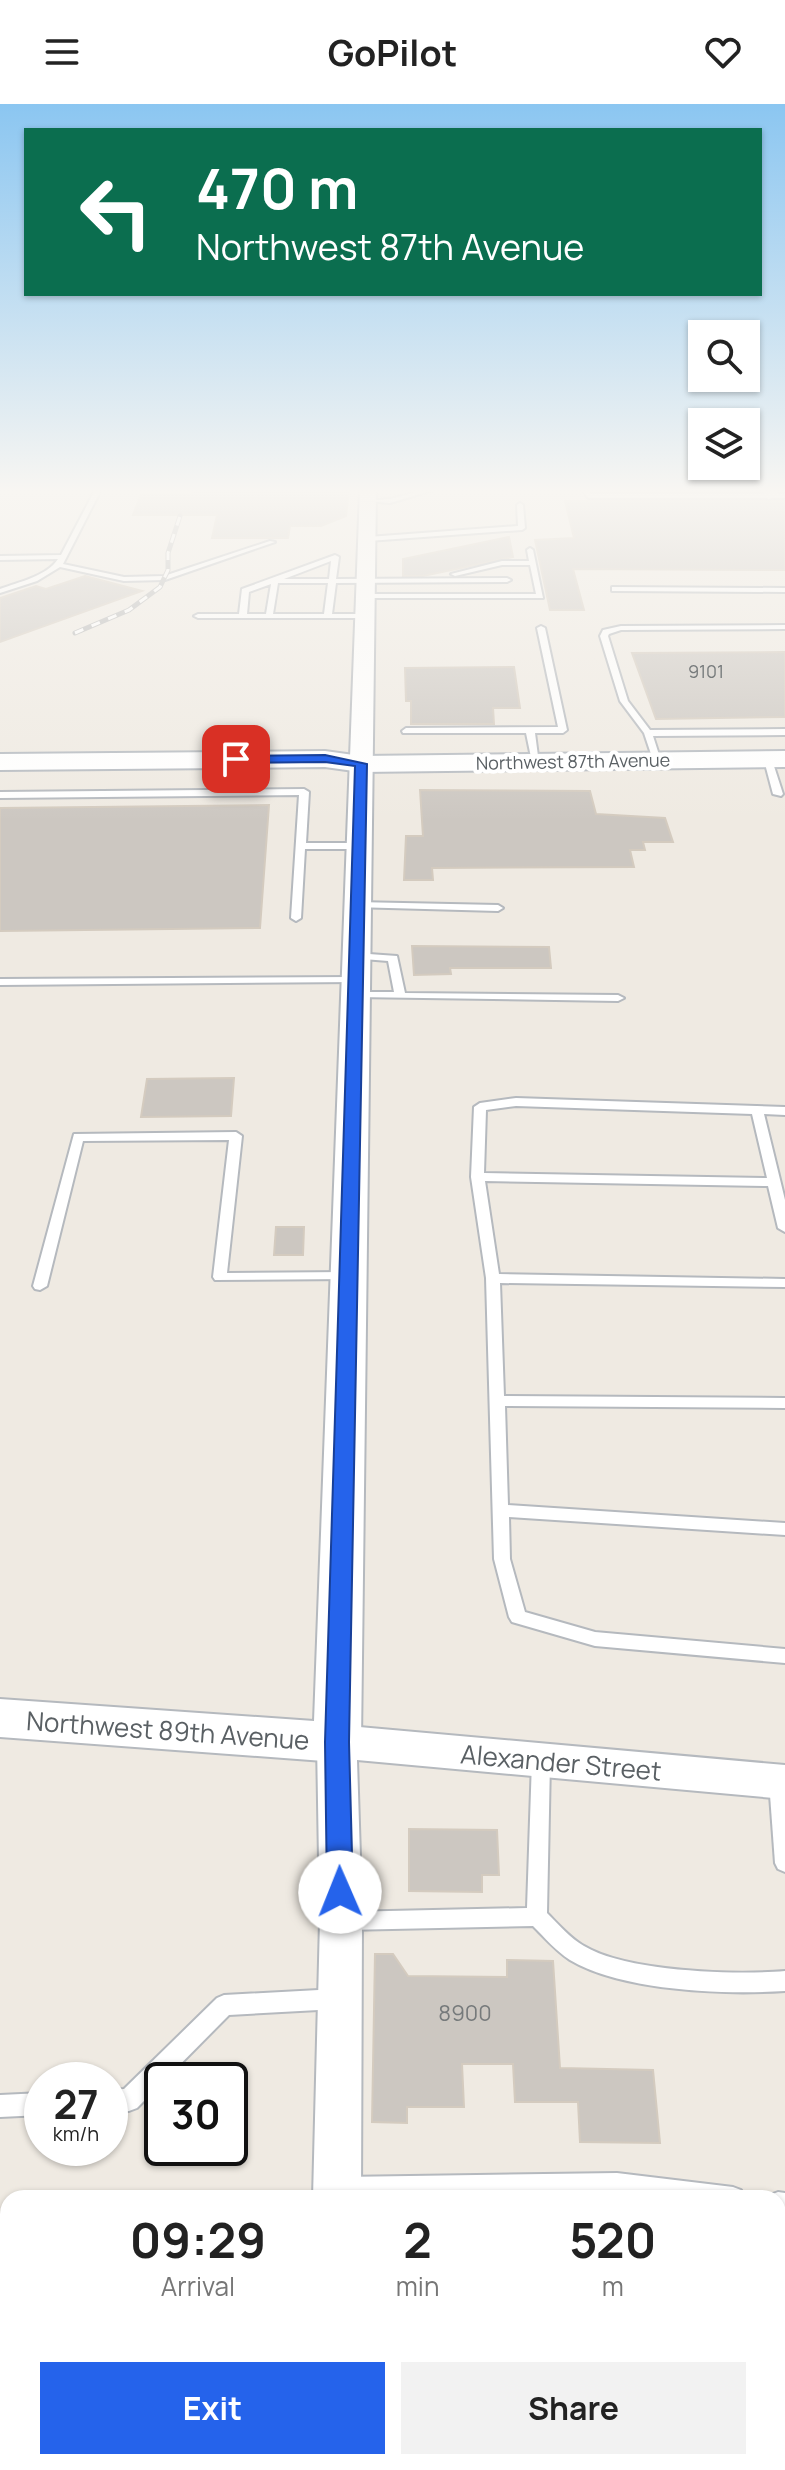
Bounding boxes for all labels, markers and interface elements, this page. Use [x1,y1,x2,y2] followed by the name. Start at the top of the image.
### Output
[328,28,457,77] text: GoPilot
[40,30,84,74] icon: menu
[701,30,745,74] icon: heart
[196,149,358,226] text: 470 m
[64,160,168,264] icon: left
[196,222,584,271] text: Northwest 87th Avenue
[688,320,760,480] map controls
[688,320,760,392] button: search
[688,408,760,480] button: layers
[688,659,724,683] house number: 9101
[202,725,270,793] pin
[214,737,258,781] icon: arrive
[476,747,670,775] street label: Northwest 87th Avenue
[25,1702,311,1758] street label: Northwest 89th Avenue
[459,1735,663,1789] street label: Alexander Street
[298,1850,382,1934] position arrow
[438,1998,492,2028] house number: 8900
[144,2062,248,2166] speed limit sign: 30
[53,2076,99,2131] text: 27
[53,2120,99,2147] text: km/h
[130,2207,266,2272] text: 09:29
[403,2207,432,2272] text: 2
[569,2207,656,2272] text: 520
[161,2268,235,2304] text: Arrival
[396,2268,439,2304] text: min
[602,2268,624,2304] text: m
[40,2362,385,2454] button: Exit
[401,2362,746,2454] button: Share

